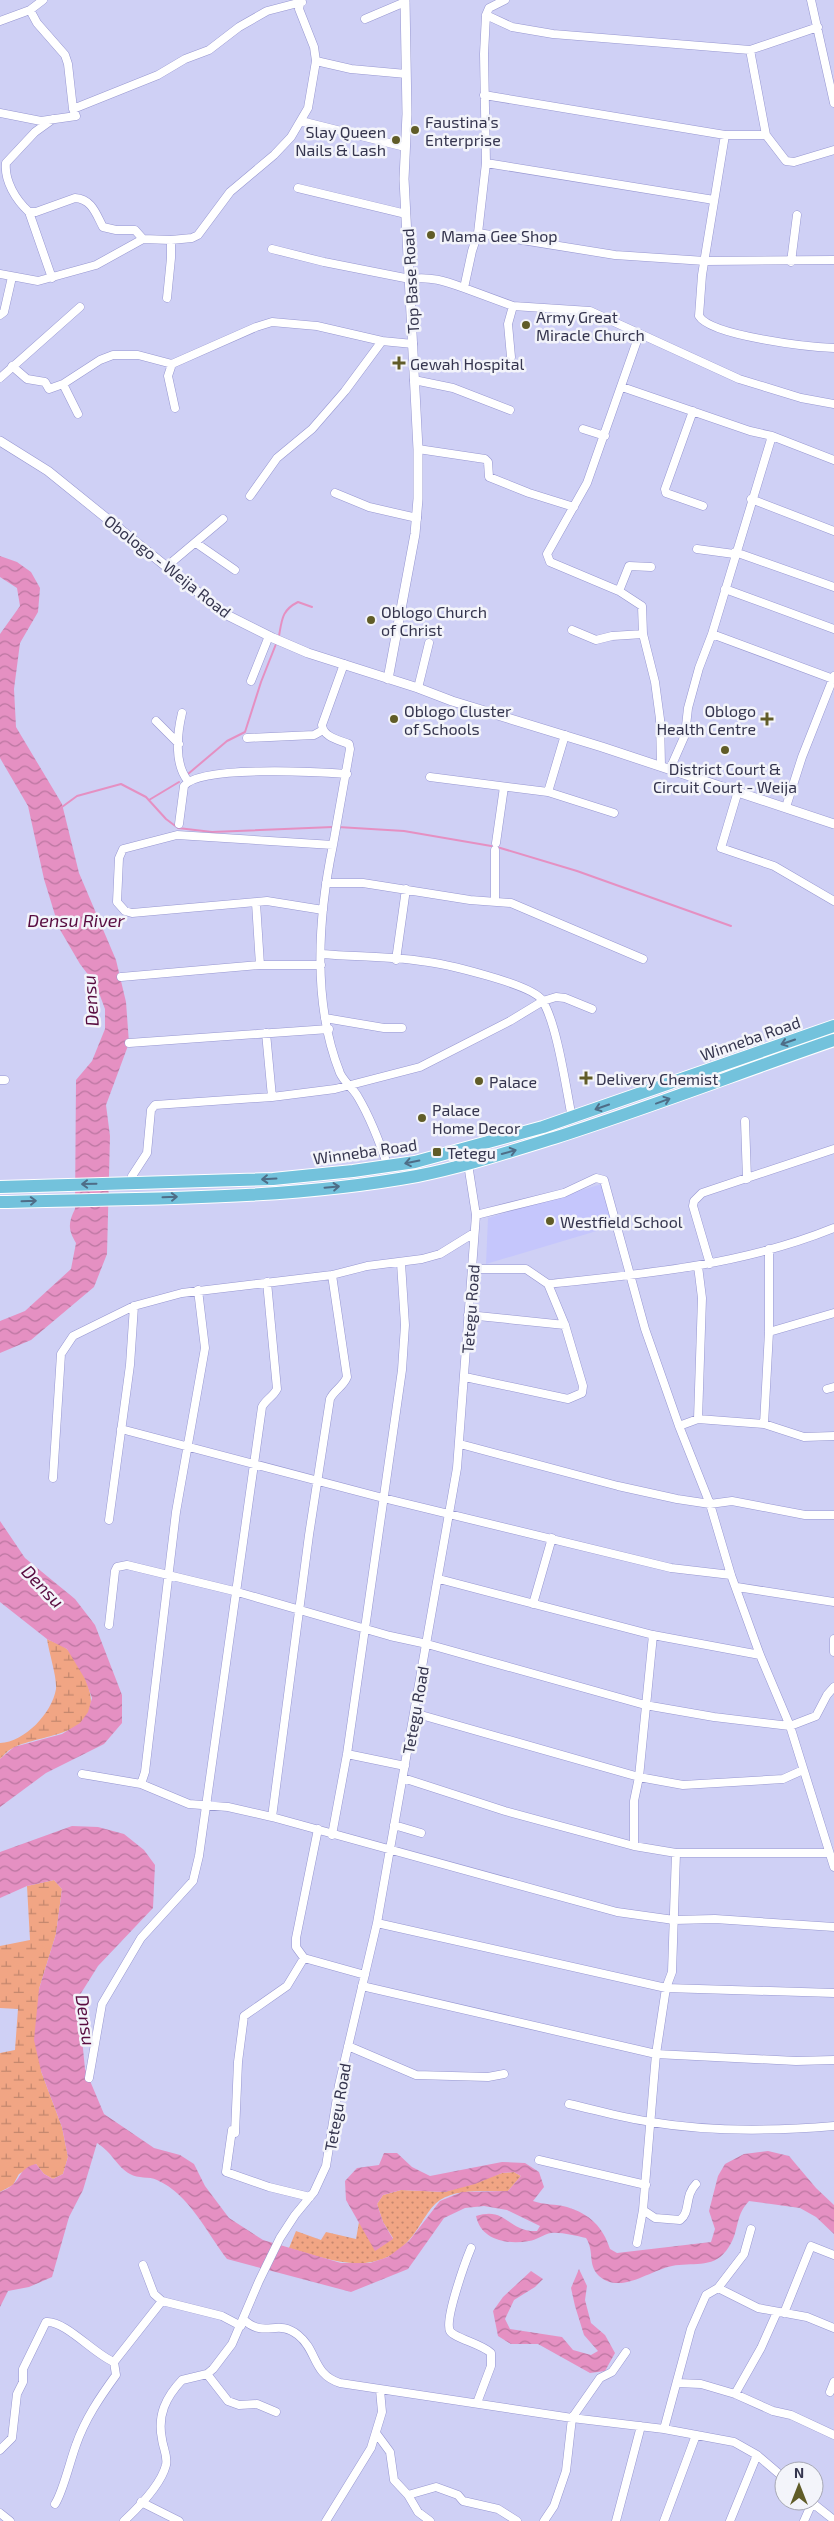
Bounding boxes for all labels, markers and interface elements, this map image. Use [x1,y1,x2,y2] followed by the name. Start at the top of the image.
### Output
[425,112,501,149] place label: Faustina's Enterprise
[295,122,386,159] place label: Slay Queen Nails & Lash
[409,124,421,136] marker: Faustina's Enterprise
[390,134,402,146] marker: Slay Queen Nails & Lash
[441,226,558,245] place label: Mama Gee Shop
[398,228,422,334] street label: Top Base Road
[425,229,437,241] marker: Mama Gee Shop
[536,307,645,344] place label: Army Great Miracle Church
[520,319,532,331] marker: Army Great Miracle Church
[410,354,524,373] place label: Gewah Hospital
[392,356,406,370] marker: Gewah Hospital
[100,511,235,622] street label: Obologo - Weija Road
[381,602,487,639] place label: Oblogo Church of Christ
[365,614,377,626] marker: Oblogo Church of Christ
[404,701,512,738] place label: Oblogo Cluster of Schools
[656,701,756,738] place label: Oblogo Health Centre
[760,712,774,726] marker: Oblogo Health Centre
[388,713,400,725] marker: Oblogo Cluster of Schools
[719,744,731,756] marker: District Court & Circuit Court - Weija
[653,759,797,797] place label: District Court & Circuit Court - Weija
[27,909,125,931] water label: Densu River
[77,975,103,1027] water label: Densu
[697,1012,803,1064] street label: Winneba Road
[781,1038,796,1047] one-way arrow
[596,1069,718,1088] place label: Delivery Chemist
[489,1072,537,1091] place label: Palace
[580,1072,592,1084] marker: Delivery Chemist
[473,1075,485,1087] marker: Palace
[654,1096,670,1105] one-way arrow
[432,1100,521,1137] place label: Palace Home Decor
[594,1103,610,1112] one-way arrow
[416,1112,428,1124] marker: Palace Home Decor
[312,1134,418,1168] street label: Winneba Road
[447,1143,496,1162] place label: Tetegu
[431,1146,443,1158] marker: Tetegu
[500,1147,516,1157] one-way arrow
[405,1158,421,1168] one-way arrow
[262,1174,278,1183] one-way arrow
[81,1179,97,1189] one-way arrow
[324,1182,340,1192] one-way arrow
[162,1192,178,1202] one-way arrow
[20,1196,36,1206] one-way arrow
[560,1212,683,1231] place label: Westfield School
[544,1215,556,1227] marker: Westfield School
[457,1264,483,1354] street label: Tetegu Road
[17,1560,69,1612] water label: Densu
[398,1664,432,1756] street label: Tetegu Road
[72,1993,100,2047] water label: Densu
[320,2061,354,2153] street label: Tetegu Road
[774,2461,824,2511] north arrow
[794,2464,804,2481] text: N

